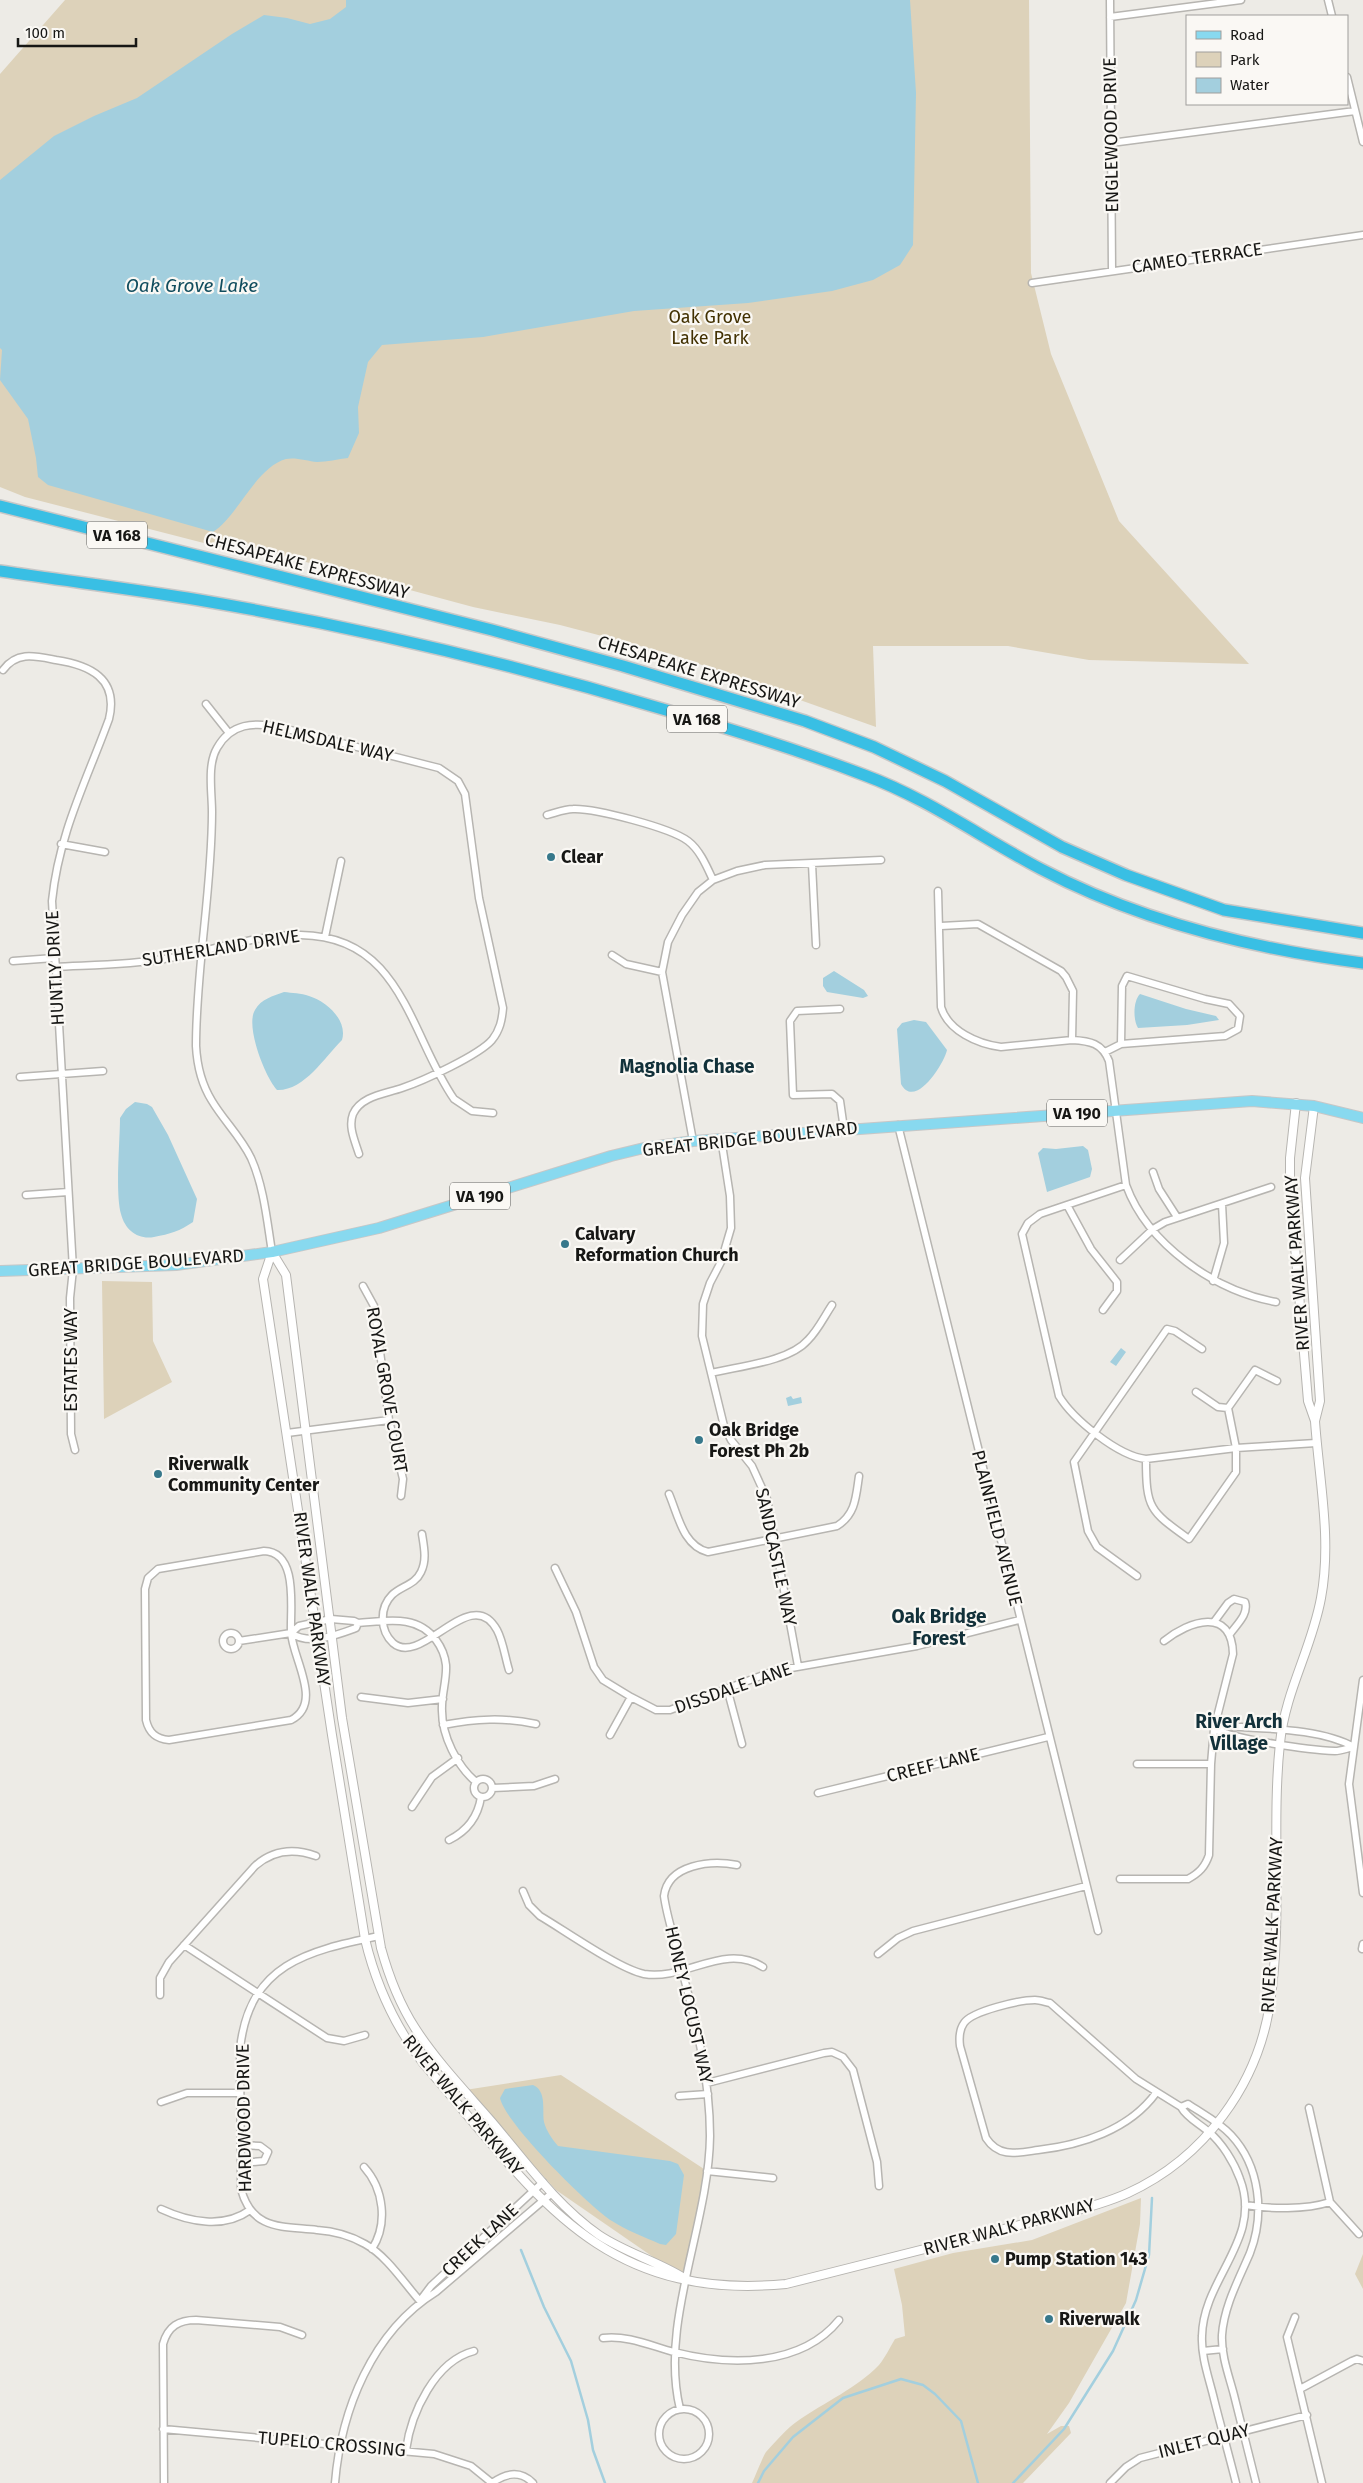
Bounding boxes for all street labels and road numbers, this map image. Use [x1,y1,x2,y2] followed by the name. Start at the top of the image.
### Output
[1099,57,1123,213] street label: ENGLEWOOD DRIVE
[1130,238,1264,278] street label: CAMEO TERRACE
[87,522,147,548] road number: VA 168
[202,528,412,604] street label: CHESAPEAKE EXPRESSWAY
[595,631,803,713] street label: CHESAPEAKE EXPRESSWAY
[667,706,727,732] road number: VA 168
[260,715,396,767] street label: HELMSDALE WAY
[41,910,69,1026] street label: HUNTLY DRIVE
[141,925,301,971] street label: SUTHERLAND DRIVE
[1047,1100,1107,1126] road number: VA 190
[641,1117,859,1161] street label: GREAT BRIDGE BOULEVARD
[1280,1174,1314,1352] street label: RIVER WALK PARKWAY
[450,1182,510,1210] road number: VA 190
[27,1244,245,1282] street label: GREAT BRIDGE BOULEVARD
[362,1305,413,1476] street label: ROYAL GROVE COURT
[60,1308,82,1412] street label: ESTATES WAY
[967,1448,1027,1608] street label: PLAINFIELD AVENUE
[751,1486,801,1628] street label: SANDCASTLE WAY
[289,1510,335,1688] street label: RIVER WALK PARKWAY
[671,1658,795,1718] street label: DISSDALE LANE
[884,1743,982,1787] street label: CREEF LANE
[1256,1836,1288,2014] street label: RIVER WALK PARKWAY
[660,1924,718,2086] street label: HONEY LOCUST WAY
[398,2030,528,2180] street label: RIVER WALK PARKWAY
[232,2044,256,2192] street label: HARDWOOD DRIVE
[921,2194,1097,2260] street label: RIVER WALK PARKWAY
[437,2199,523,2281] street label: CREEK LANE
[1156,2419,1252,2463] street label: INLET QUAY
[257,2427,407,2461] street label: TUPELO CROSSING

